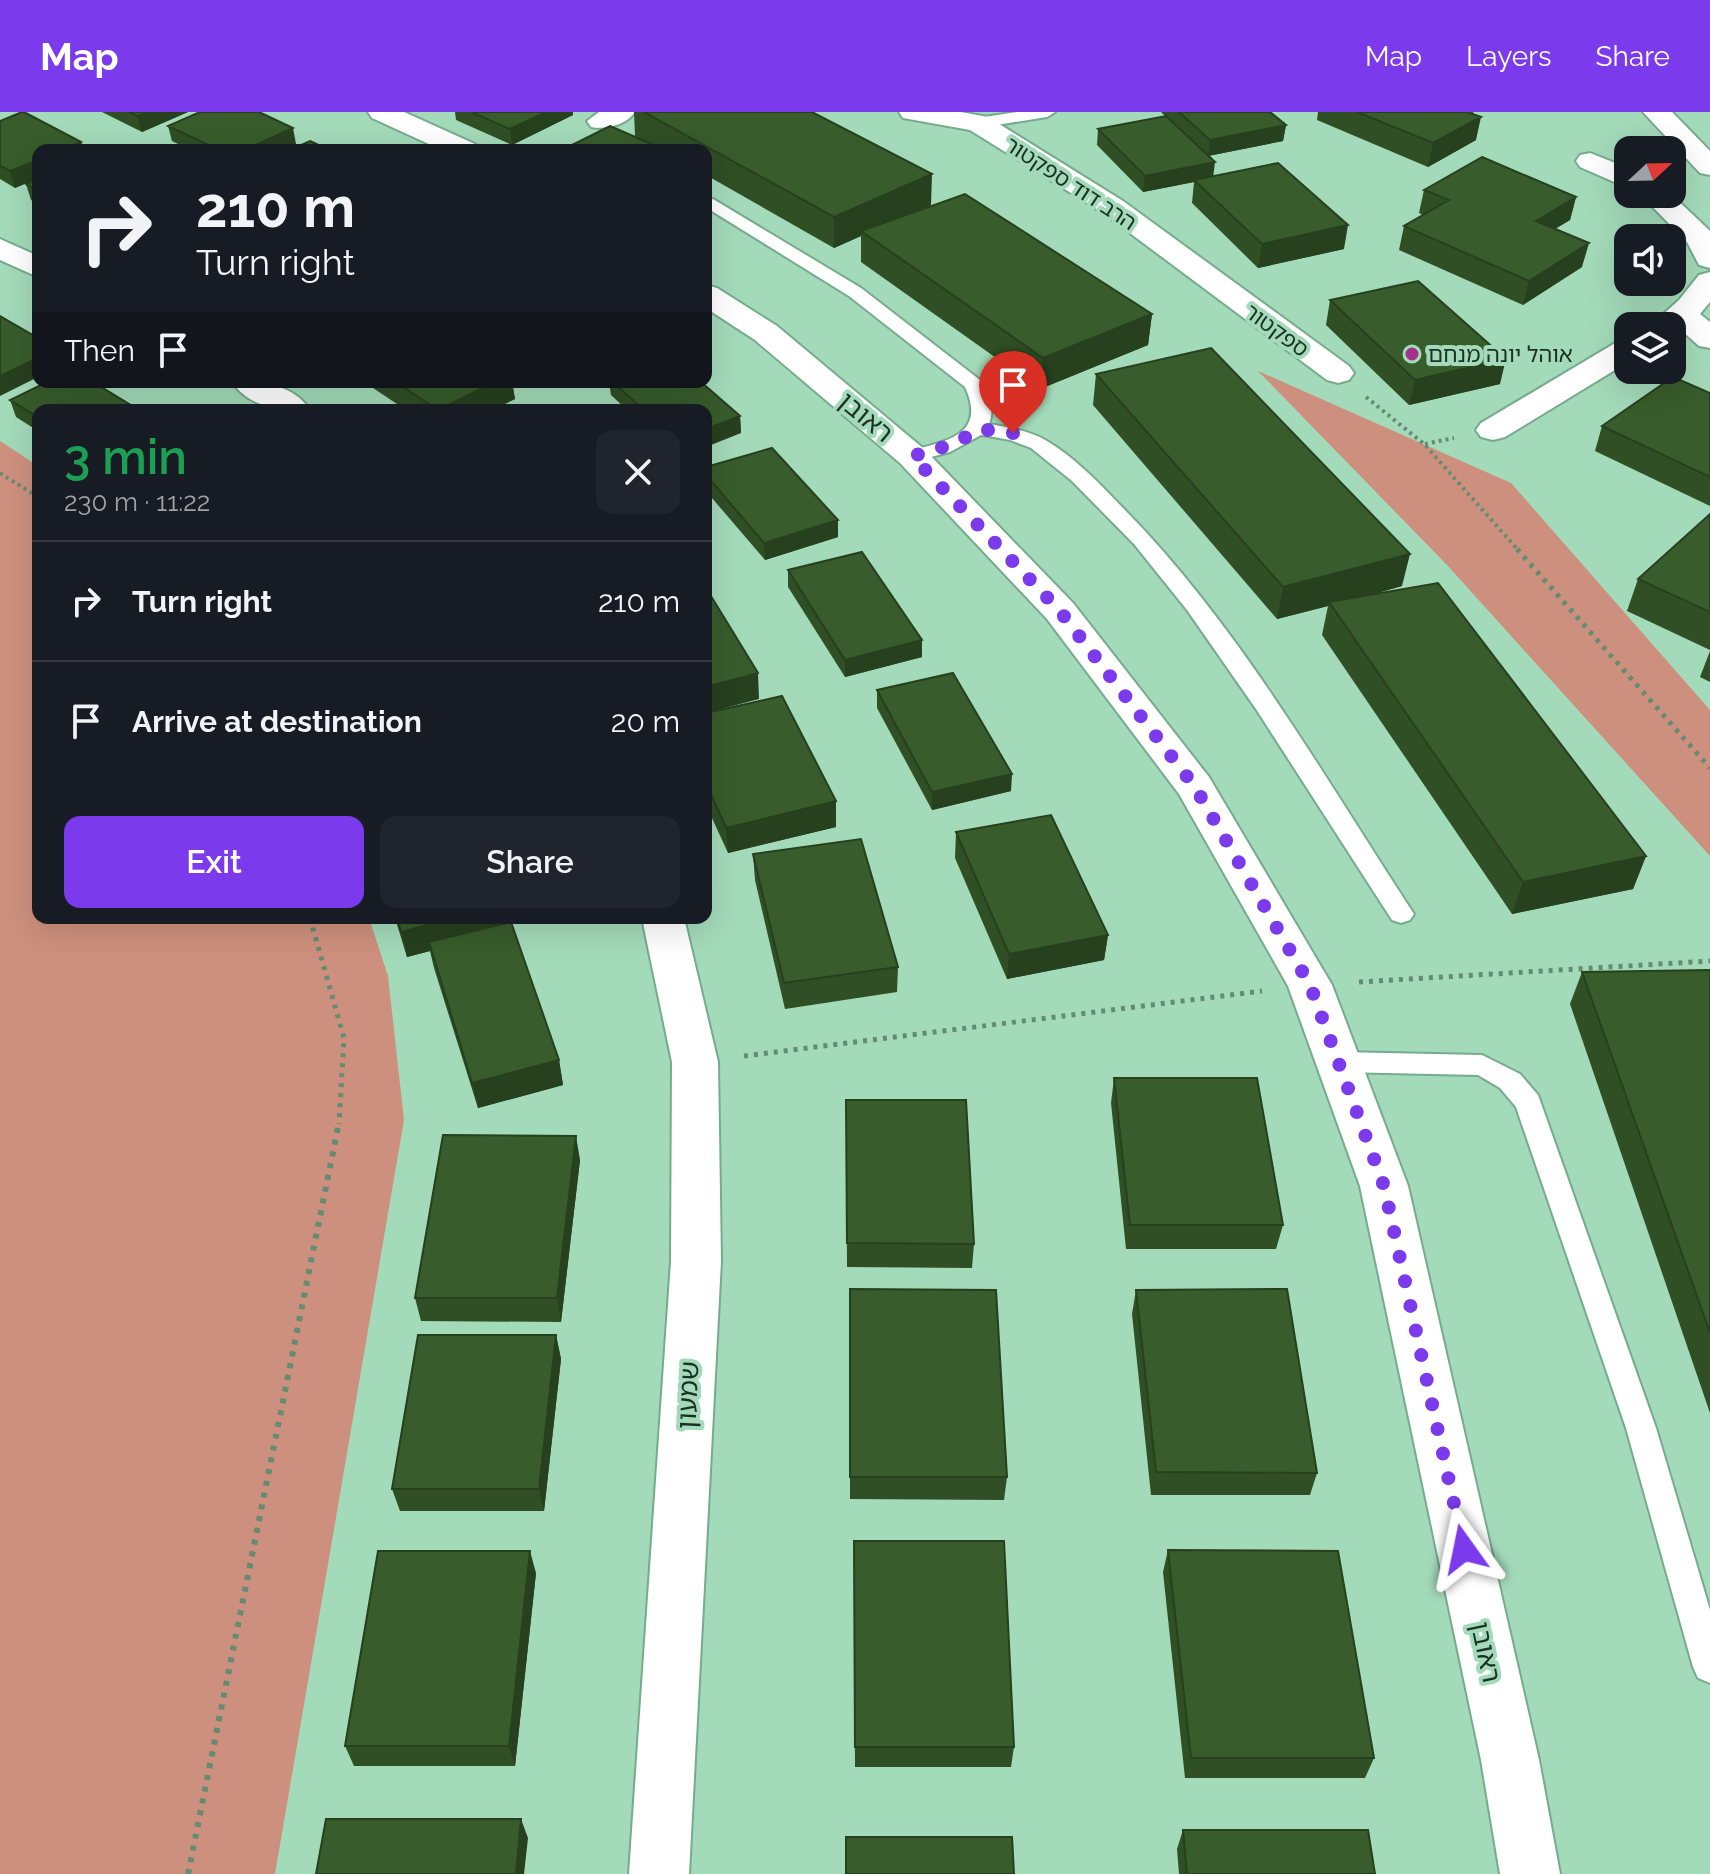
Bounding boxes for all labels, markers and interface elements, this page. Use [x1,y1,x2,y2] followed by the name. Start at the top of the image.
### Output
[40,34,119,79] text: Map
[1365,40,1422,73] text: Map
[1466,40,1552,73] text: Layers
[1596,40,1670,73] text: Share
[1000,131,1142,235] street label: הרב דוד ספקטור
[1614,136,1686,208] north arrow
[1614,136,1686,384] map controls
[196,174,355,240] text: 210 m
[64,176,168,280] icon: right
[1614,224,1686,296] button: sound
[196,241,355,283] text: Turn right
[1240,298,1314,362] street label: ספקטור
[1614,312,1686,384] button: layers
[151,328,195,372] icon: arrive
[64,333,135,368] text: Then
[1428,341,1573,367] place label: אוהל יונה מנחם
[1403,345,1421,363] marker: אוהל יונה מנחם
[979,351,1047,433] pin
[991,363,1035,407] icon: arrive
[833,386,899,448] street label: ראובן
[64,429,187,485] text: 3 min
[596,430,680,514] button: close
[64,487,210,517] text: 230 m · 11:22
[64,579,108,623] icon: right
[132,584,272,619] text: Turn right
[598,584,680,619] text: 210 m
[64,699,108,743] icon: arrive
[132,704,422,739] text: Arrive at destination
[611,704,680,739] text: 20 m
[64,816,364,908] button: Exit
[380,816,680,908] button: Share
[671,1360,705,1430] street label: שמעון
[1422,1507,1506,1591] position arrow
[1465,1619,1507,1685] street label: ראובן

